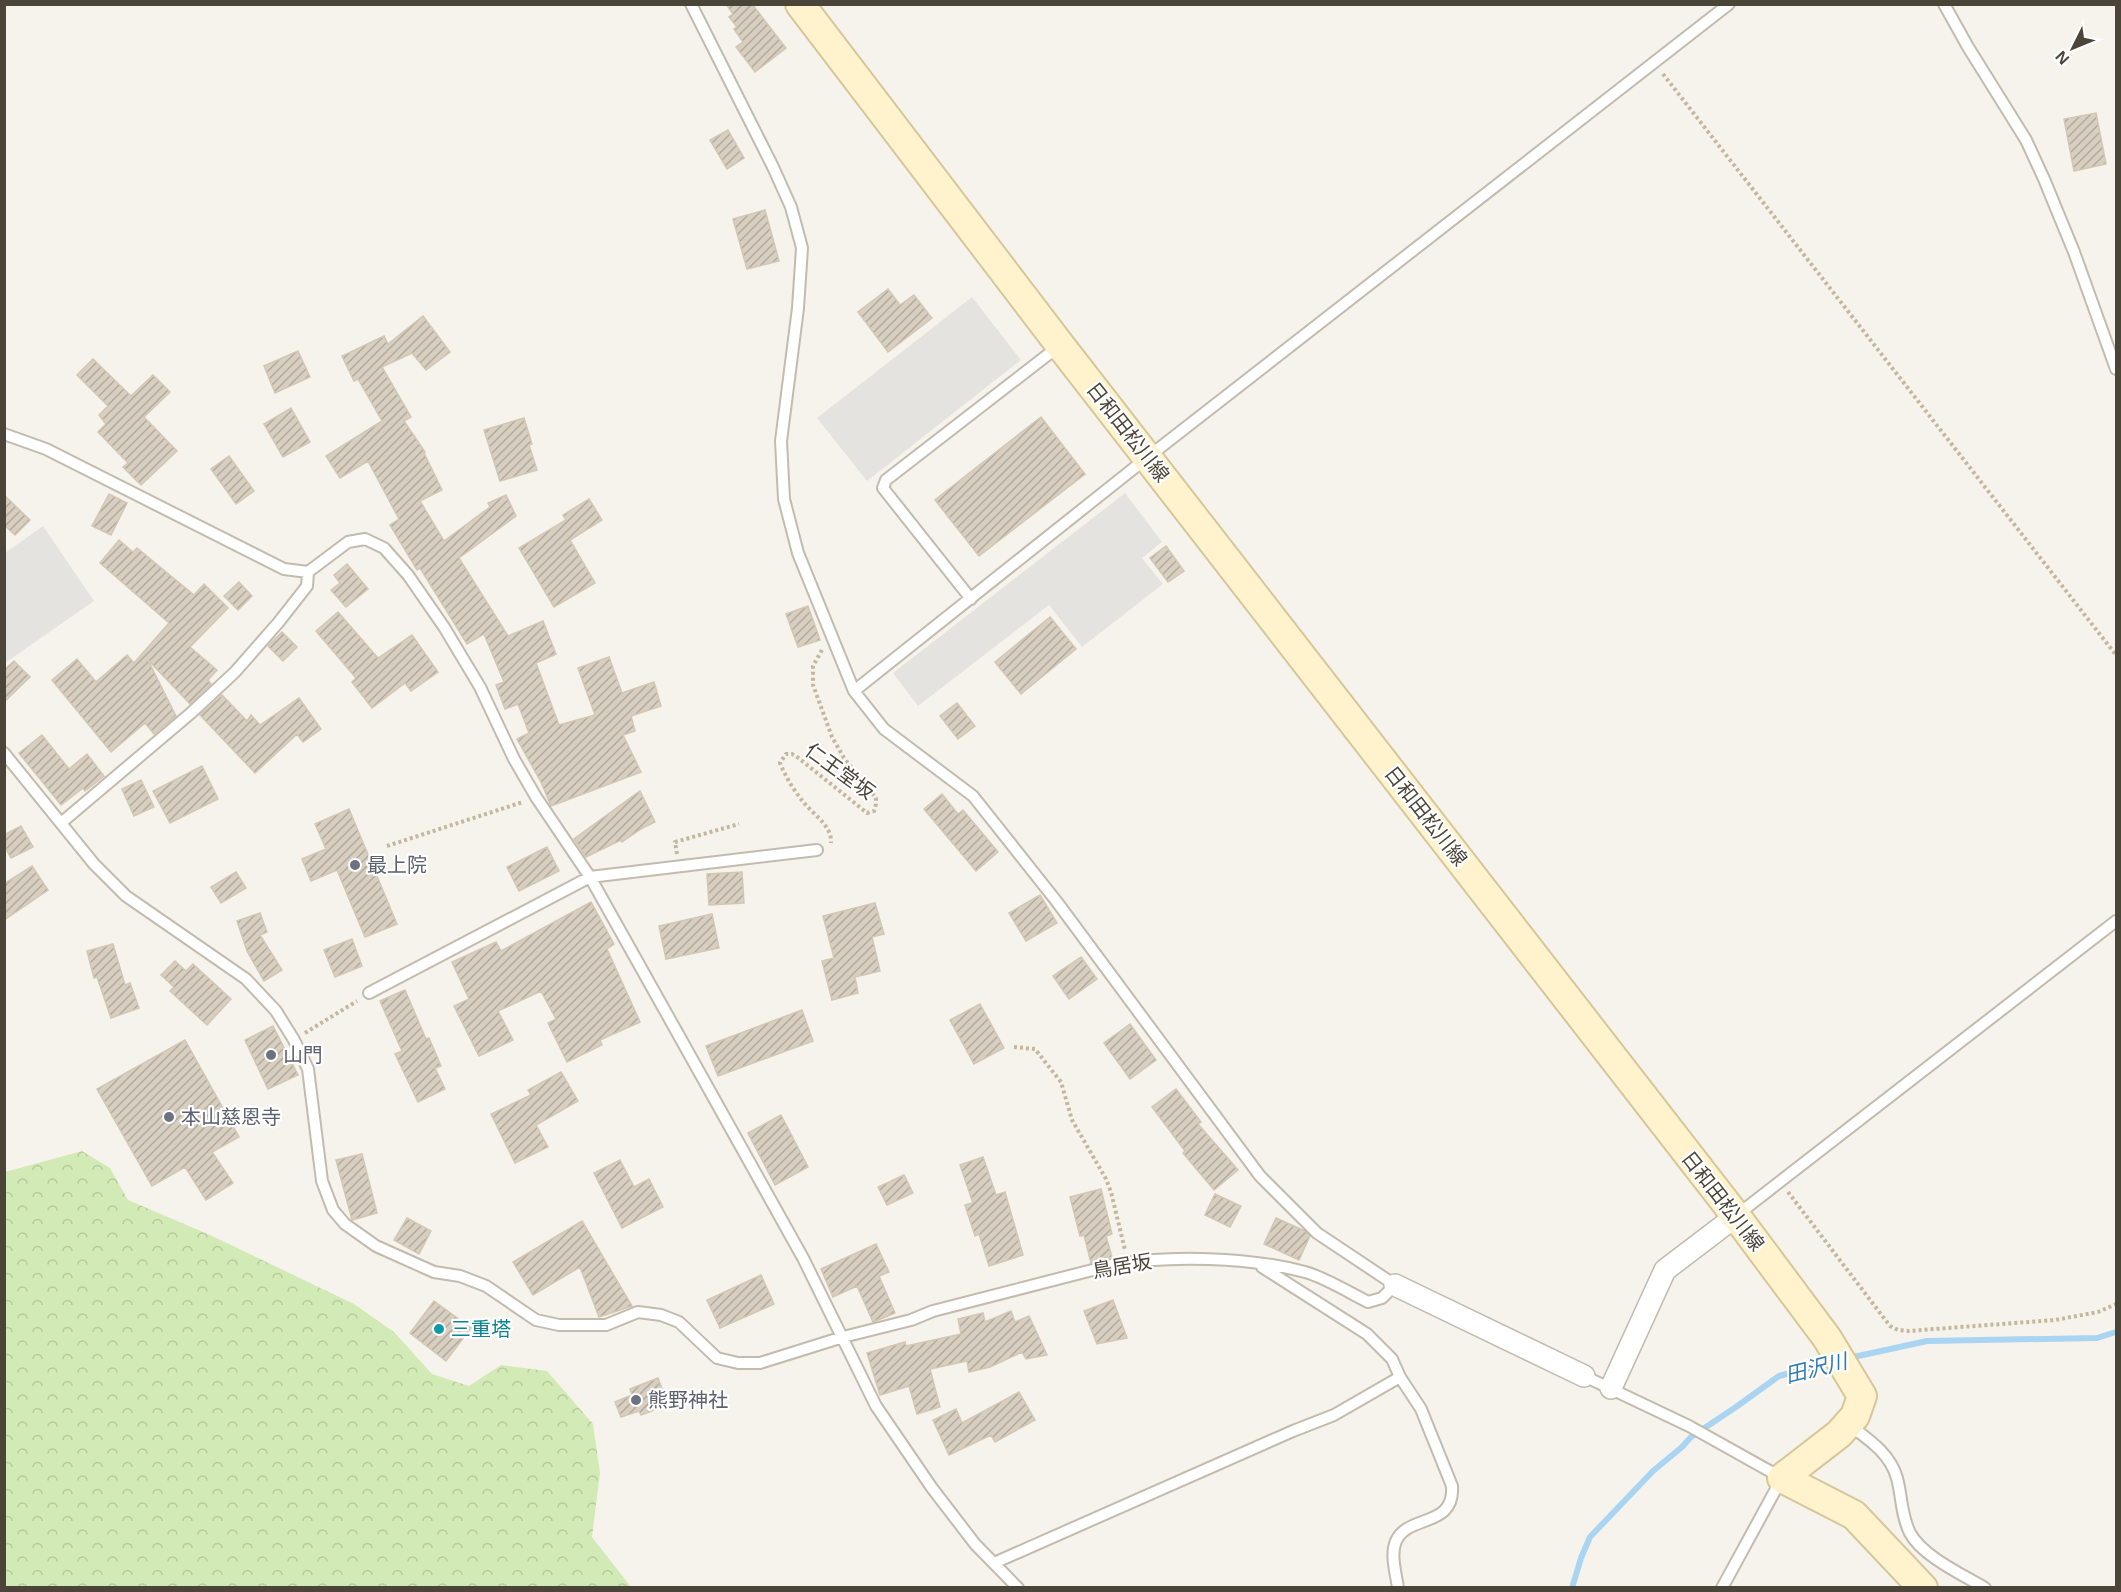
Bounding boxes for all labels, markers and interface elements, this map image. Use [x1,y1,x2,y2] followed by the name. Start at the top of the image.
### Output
[2043,18,2103,78] north arrow
[2052,48,2073,68] text: N
[1082,378,1174,486] street label: 日和田松川線
[801,739,879,803] street label: 仁王堂坂
[1380,762,1472,870] street label: 日和田松川線
[367,854,427,876] place label: 最上院
[348,858,362,872] marker: 最上院
[283,1044,323,1066] place label: 山門
[264,1048,278,1062] marker: 山門
[181,1106,281,1128] place label: 本山慈恩寺
[162,1110,176,1124] marker: 本山慈恩寺
[1677,1147,1769,1255] street label: 日和田松川線
[1091,1250,1153,1282] street label: 鳥居坂
[451,1318,511,1340] place label: 三重塔
[432,1322,446,1336] marker: 三重塔
[1783,1349,1851,1387] water label: 田沢川
[648,1389,728,1411] place label: 熊野神社
[629,1393,643,1407] marker: 熊野神社

